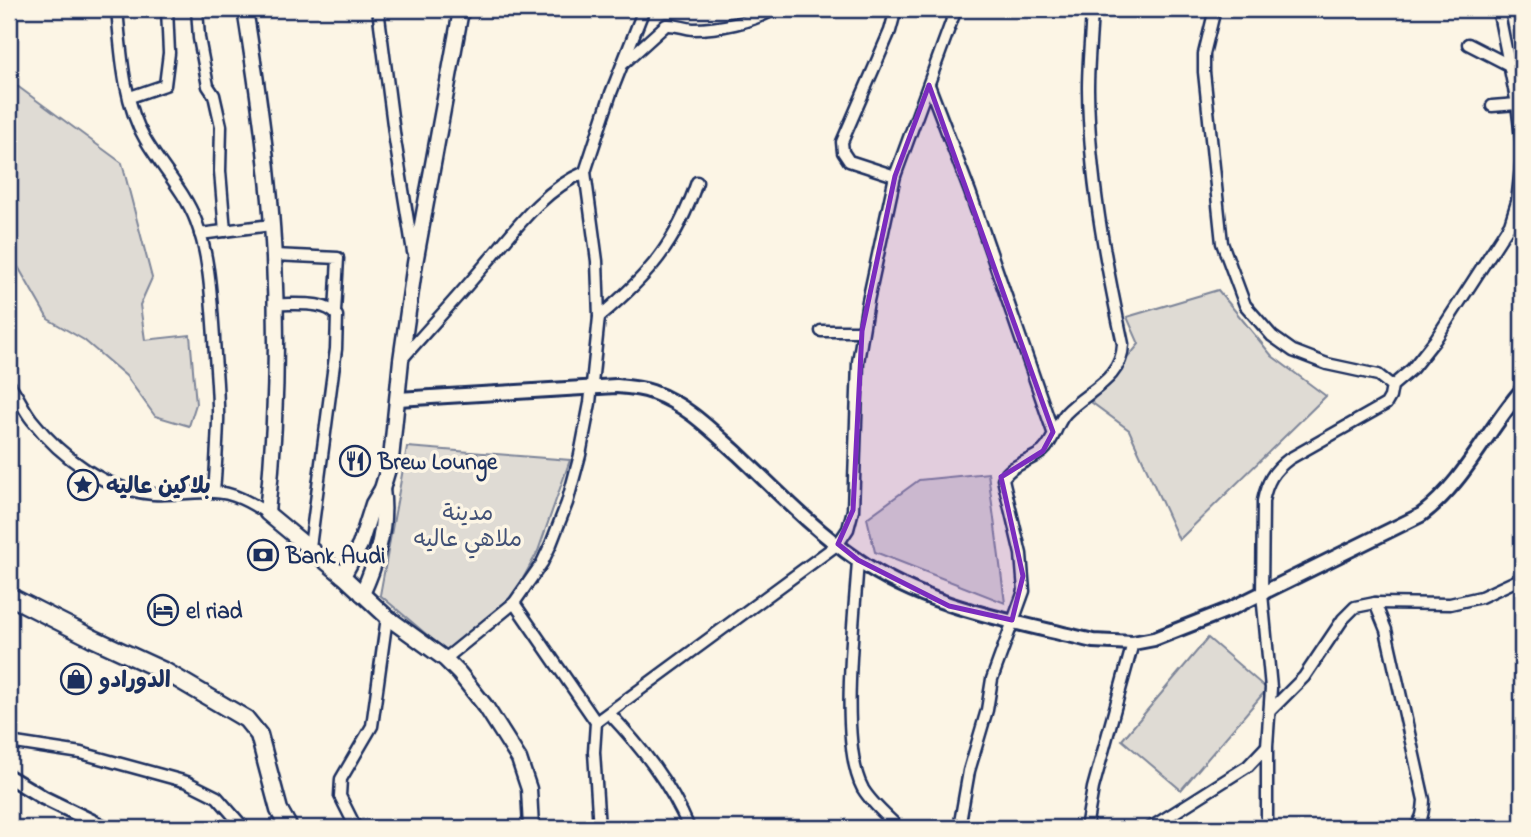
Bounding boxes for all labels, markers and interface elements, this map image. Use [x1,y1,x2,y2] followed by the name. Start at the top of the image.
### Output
[338,444,372,478] restaurant icon: Brew Lounge
[377,447,498,482] place label: Brew Lounge
[66,468,100,502] place icon: بلاكين عاليه
[106,471,211,504] place label: بلاكين عاليه
[414,498,522,559] park label: مدينة ملاهي عاليه
[246,538,280,572] bank icon: Bank Audi
[285,541,385,574] place label: Bank Audi
[146,593,180,627] hotel icon: el riad
[186,596,243,629] place label: el riad
[59,662,93,696] shop icon: الدورادو
[98,665,171,698] place label: الدورادو

